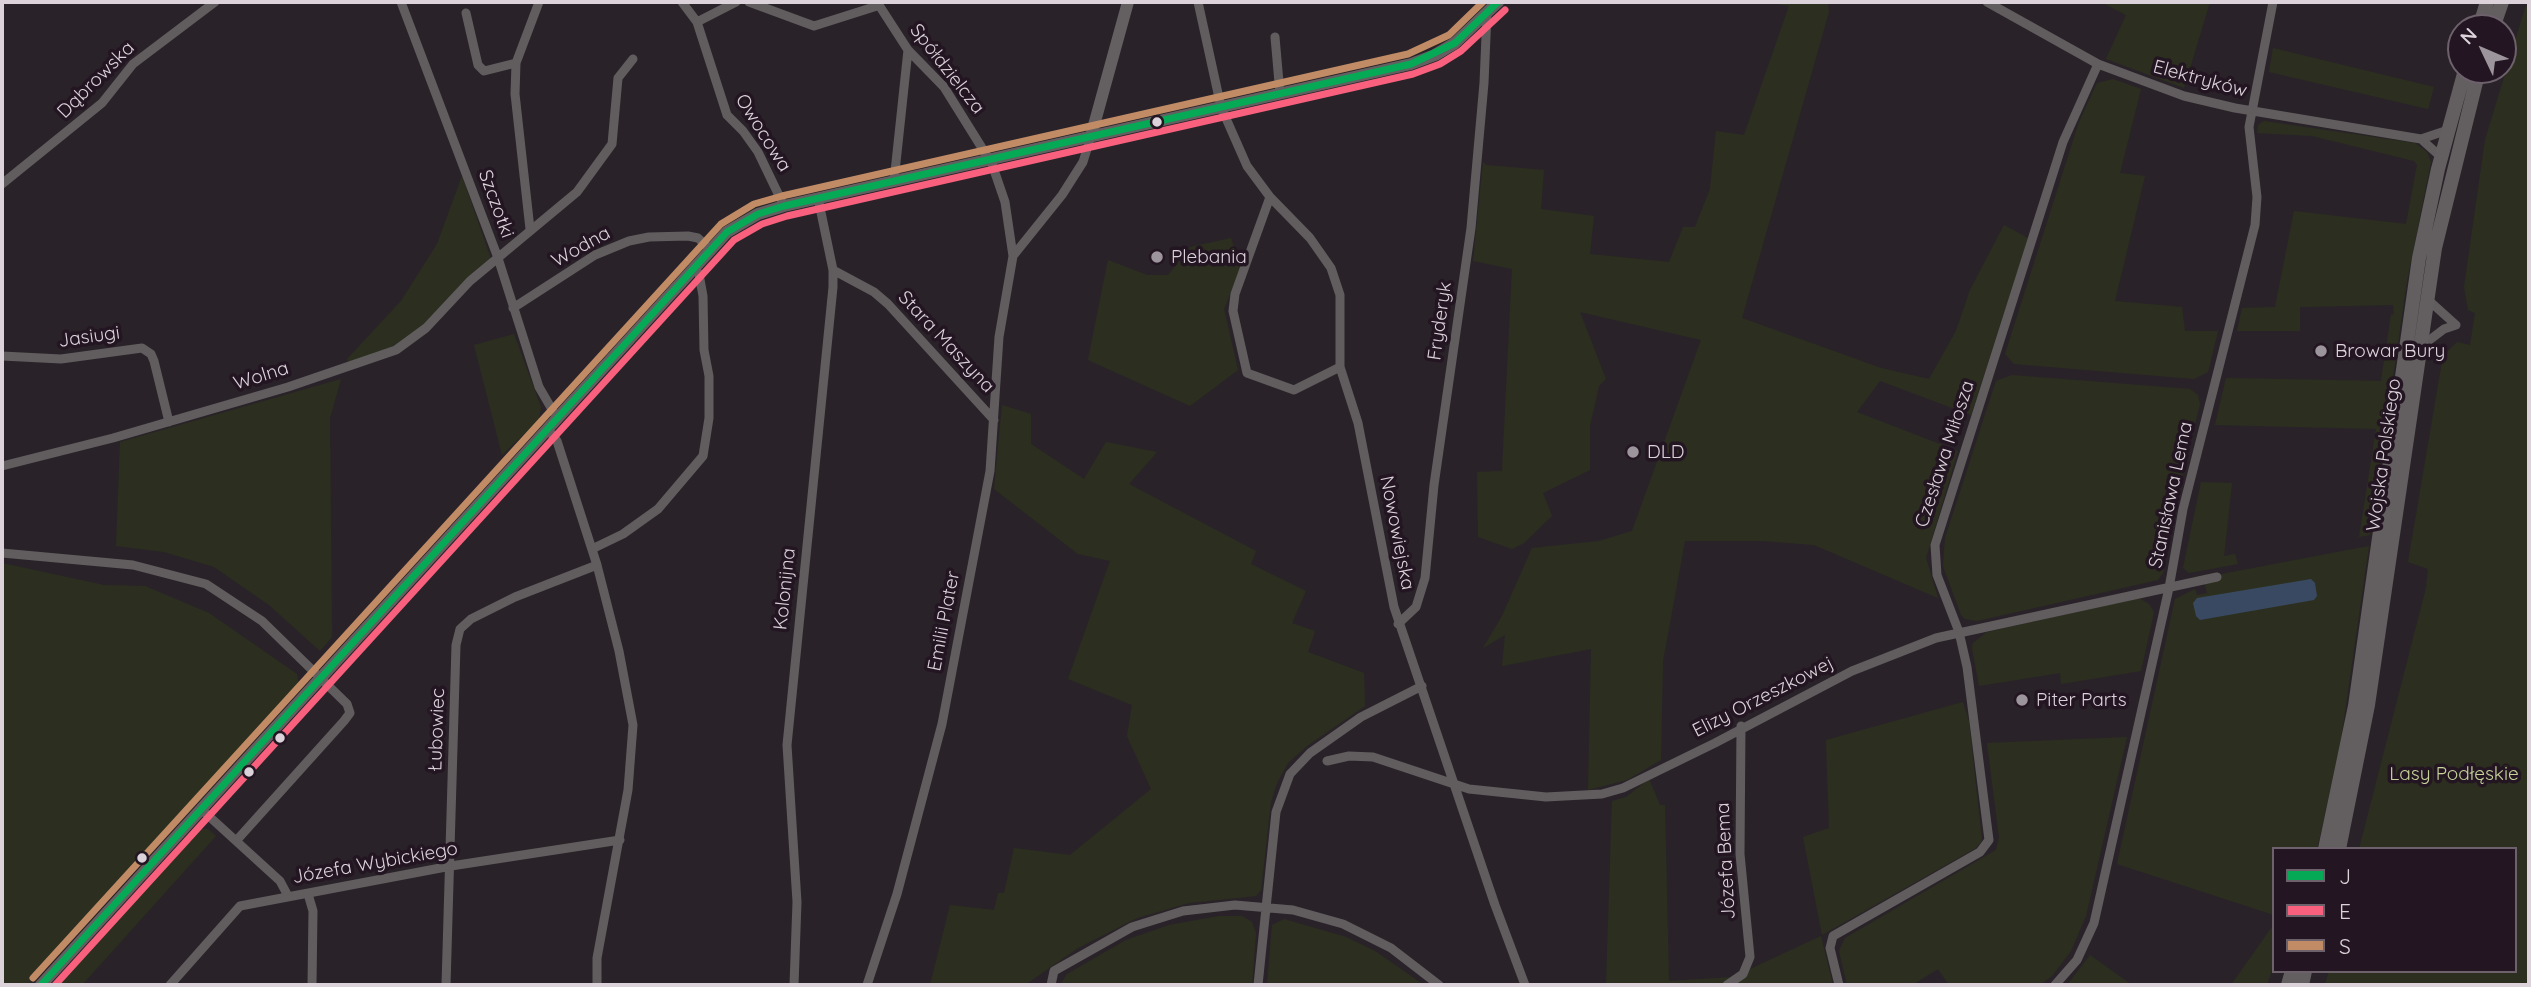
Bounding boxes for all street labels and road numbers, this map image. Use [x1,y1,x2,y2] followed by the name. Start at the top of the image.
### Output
[905,19,989,119] street label: Spółdzielcza
[53,37,139,123] street label: Dąbrowska
[2151,56,2249,102] street label: Elektryków
[730,90,796,176] street label: Owocowa
[473,167,519,241] street label: Szczotki
[548,222,614,272] street label: Wodna
[1423,280,1457,362] street label: Fryderyk
[893,286,999,398] street label: Stara Maszyna
[57,321,121,353] street label: Jasiugi
[231,357,291,395] street label: Wolna
[2362,377,2406,533] street label: Wojska Polskiego
[1911,378,1979,530] street label: Czesława Miłosza
[2144,420,2198,570] street label: Stanisława Lema
[1375,474,1419,592] street label: Nowowiejska
[769,547,801,631] street label: Kolonijna
[923,569,965,673] street label: Emilii Plater
[1689,652,1837,742] street label: Elizy Orzeszkowej
[424,688,450,772] street label: Łubowiec
[1712,802,1740,920] street label: Józefa Bema
[290,837,460,889] street label: Józefa Wybickiego

